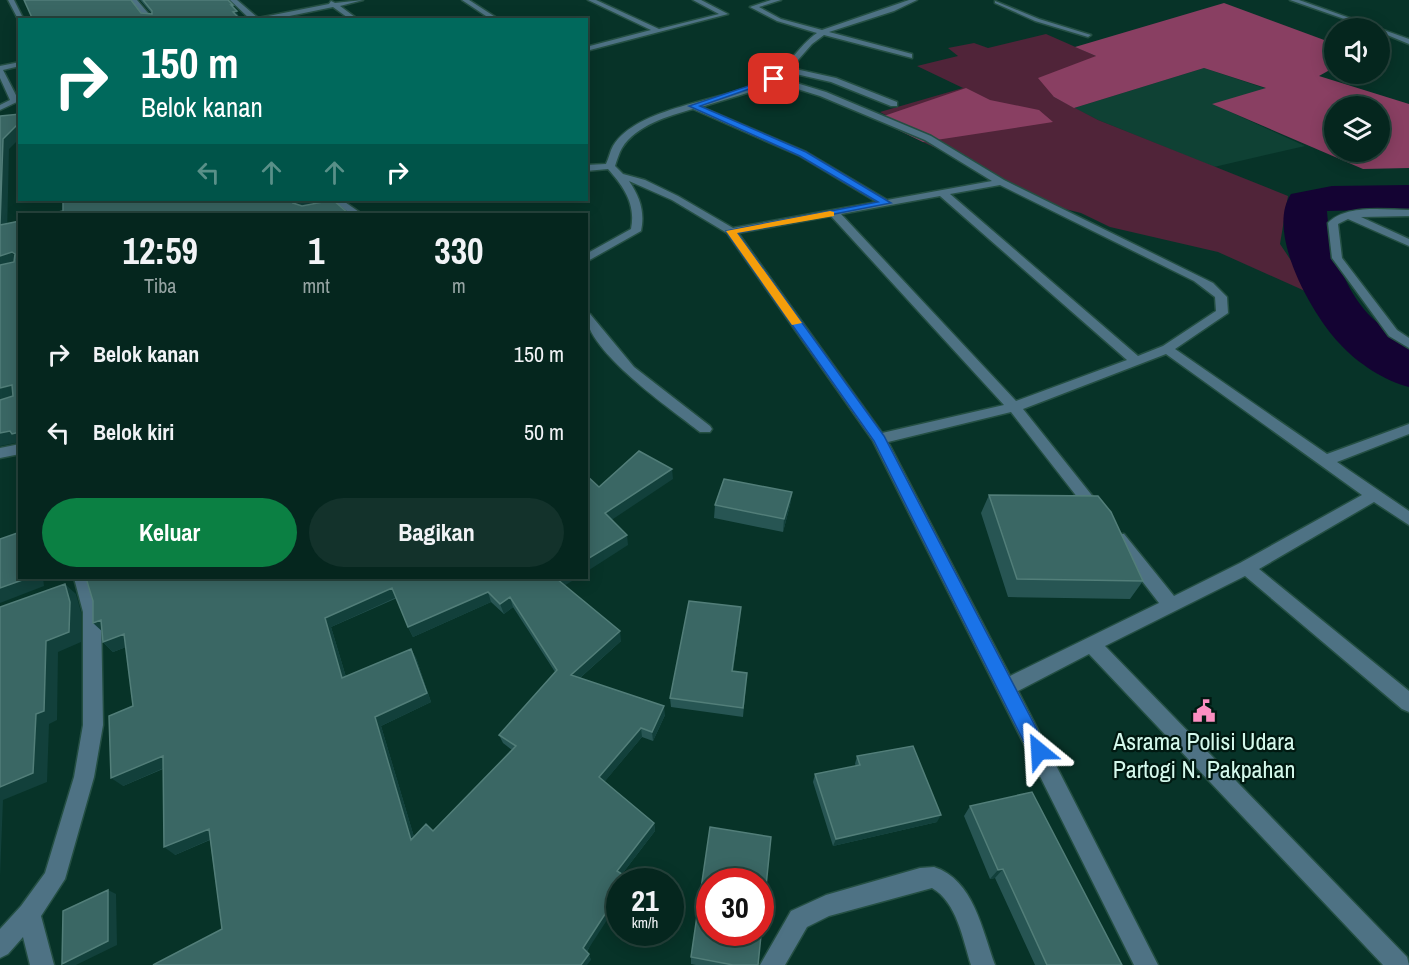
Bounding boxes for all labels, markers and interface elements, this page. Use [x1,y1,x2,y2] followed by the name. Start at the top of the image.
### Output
[1324,18,1390,162] map controls
[1324,18,1390,84] button: sound
[141,35,239,91] text: 150 m
[42,42,120,120] icon: right
[748,53,799,104] pin
[757,62,790,95] icon: arrive
[141,89,263,125] text: Belok kanan
[1324,96,1390,162] button: layers
[192,156,225,189] icon: left
[255,156,288,189] icon: ahead
[318,156,351,189] icon: ahead
[381,156,414,189] icon: right
[122,227,198,275] text: 12:59
[308,227,324,275] text: 1
[434,227,484,275] text: 330
[144,272,176,299] text: Tiba
[302,272,330,299] text: mnt
[452,272,466,299] text: m
[42,338,75,371] icon: right
[93,339,199,369] text: Belok kanan
[514,339,564,369] text: 150 m
[42,416,75,449] icon: left
[93,417,174,447] text: Belok kiri
[524,417,564,447] text: 50 m
[42,498,297,567] button: Keluar
[309,498,564,567] button: Bagikan
[1191,698,1217,724] public building icon: Asrama Polisi Udara Partogi N. Pakpahan
[1007,719,1071,783] position arrow
[1112,725,1295,785] place label: Asrama Polisi Udara Partogi N. Pakpahan
[696,868,774,946] speed limit sign: 30
[631,880,659,920] text: 21
[632,912,658,933] text: km/h

